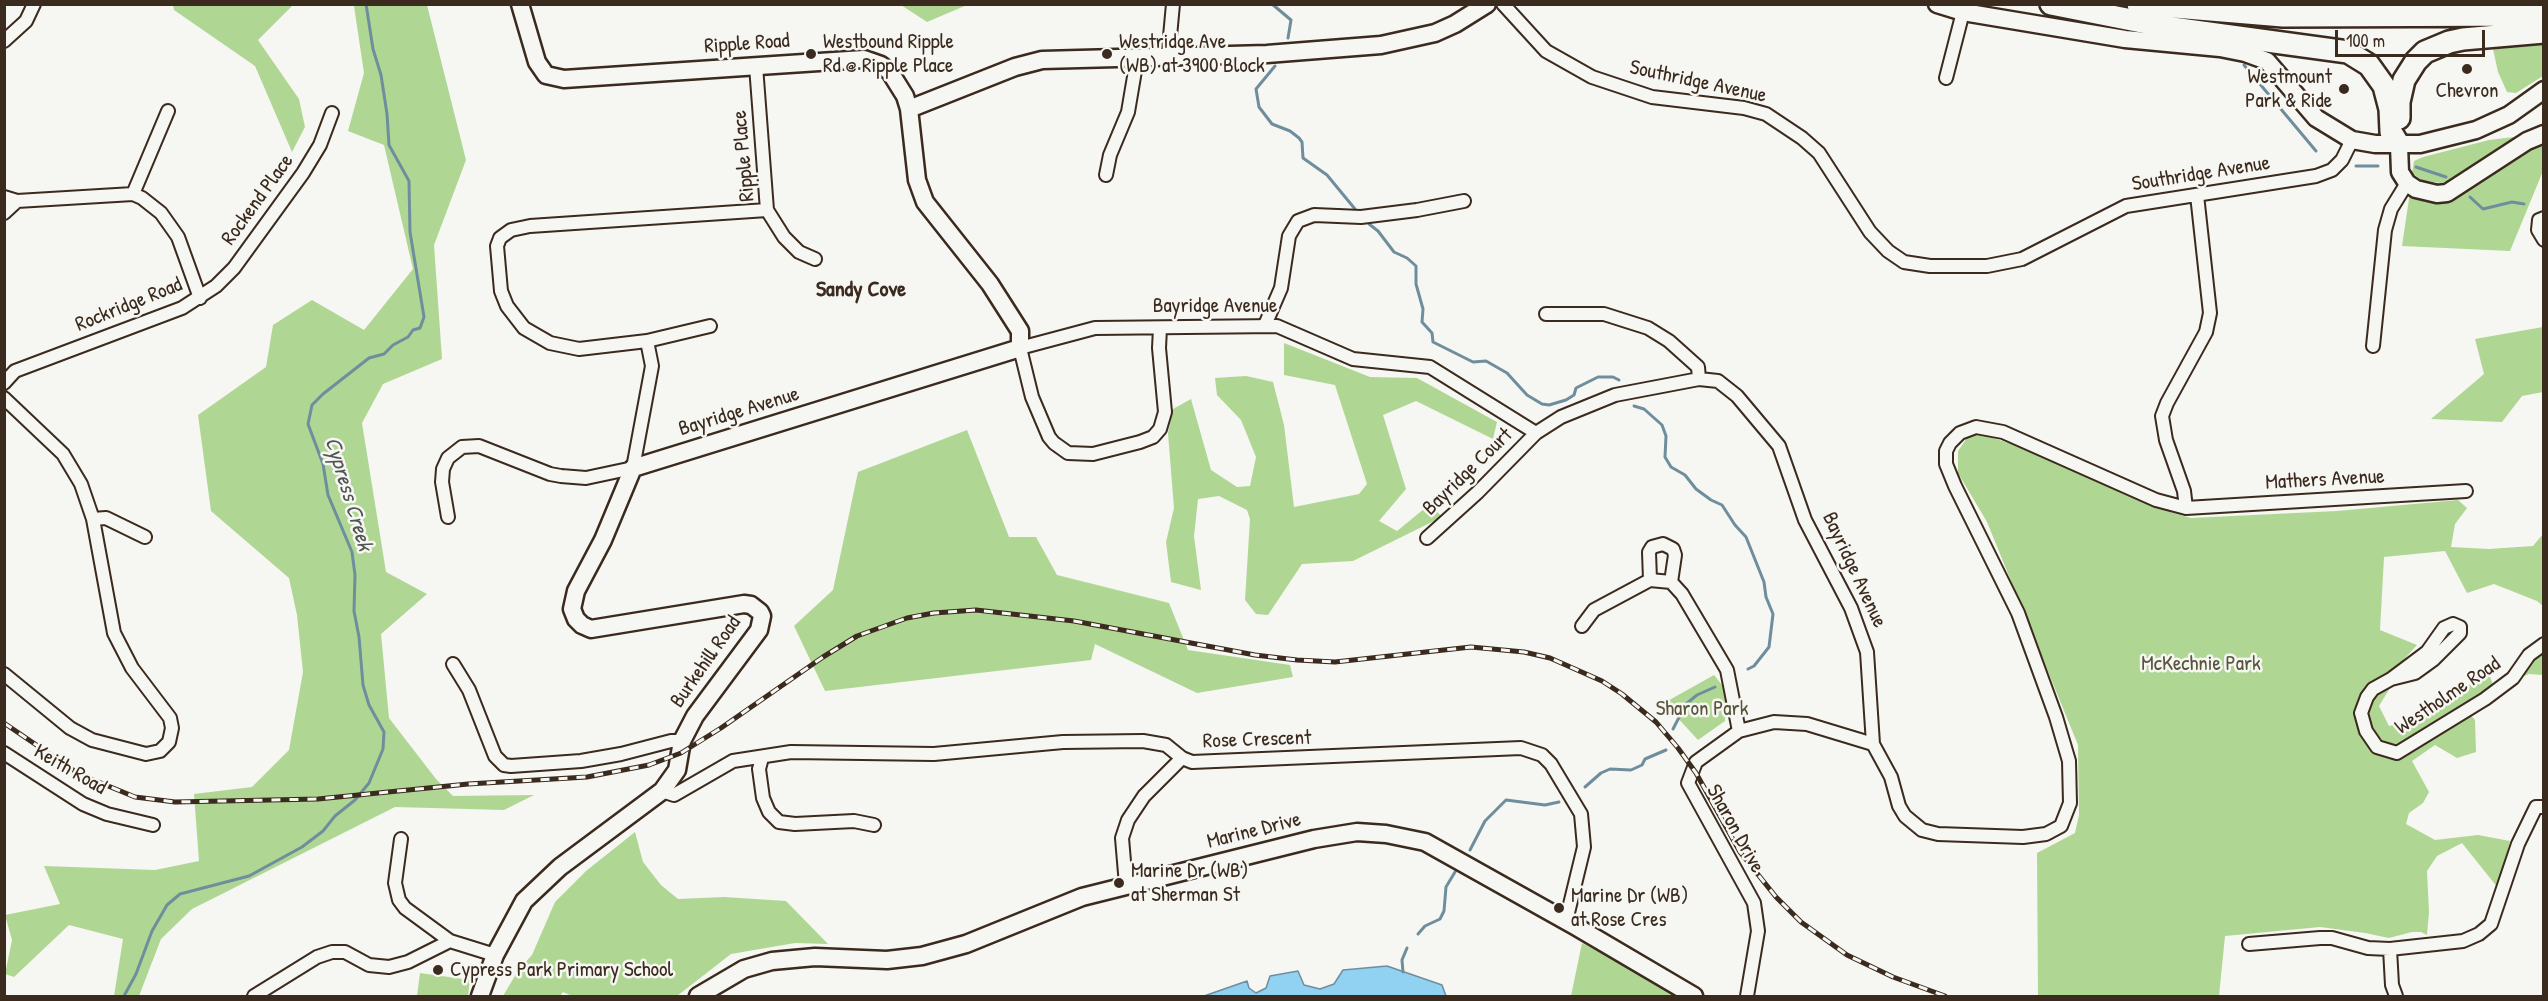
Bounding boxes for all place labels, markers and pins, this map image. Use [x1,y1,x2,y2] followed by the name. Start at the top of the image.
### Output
[823,29,954,79] place label: Westbound Ripple Rd @ Ripple Place
[1119,29,1265,79] place label: Westridge Ave (WB) at 3900 Block
[804,47,818,61] marker: Westbound Ripple Rd @ Ripple Place
[1100,47,1114,61] marker: Westridge Ave (WB) at 3900 Block
[2460,62,2474,76] marker: Chevron
[2245,64,2332,114] place label: Westmount Park & Ride
[2435,78,2499,104] place label: Chevron
[2337,82,2351,96] marker: Westmount Park & Ride
[1131,858,1248,908] place label: Marine Dr (WB) at Sherman St
[1112,876,1126,890] marker: Marine Dr (WB) at Sherman St
[1571,883,1688,933] place label: Marine Dr (WB) at Rose Cres
[1552,901,1566,915] marker: Marine Dr (WB) at Rose Cres
[450,957,673,983] place label: Cypress Park Primary School
[431,963,445,977] marker: Cypress Park Primary School

